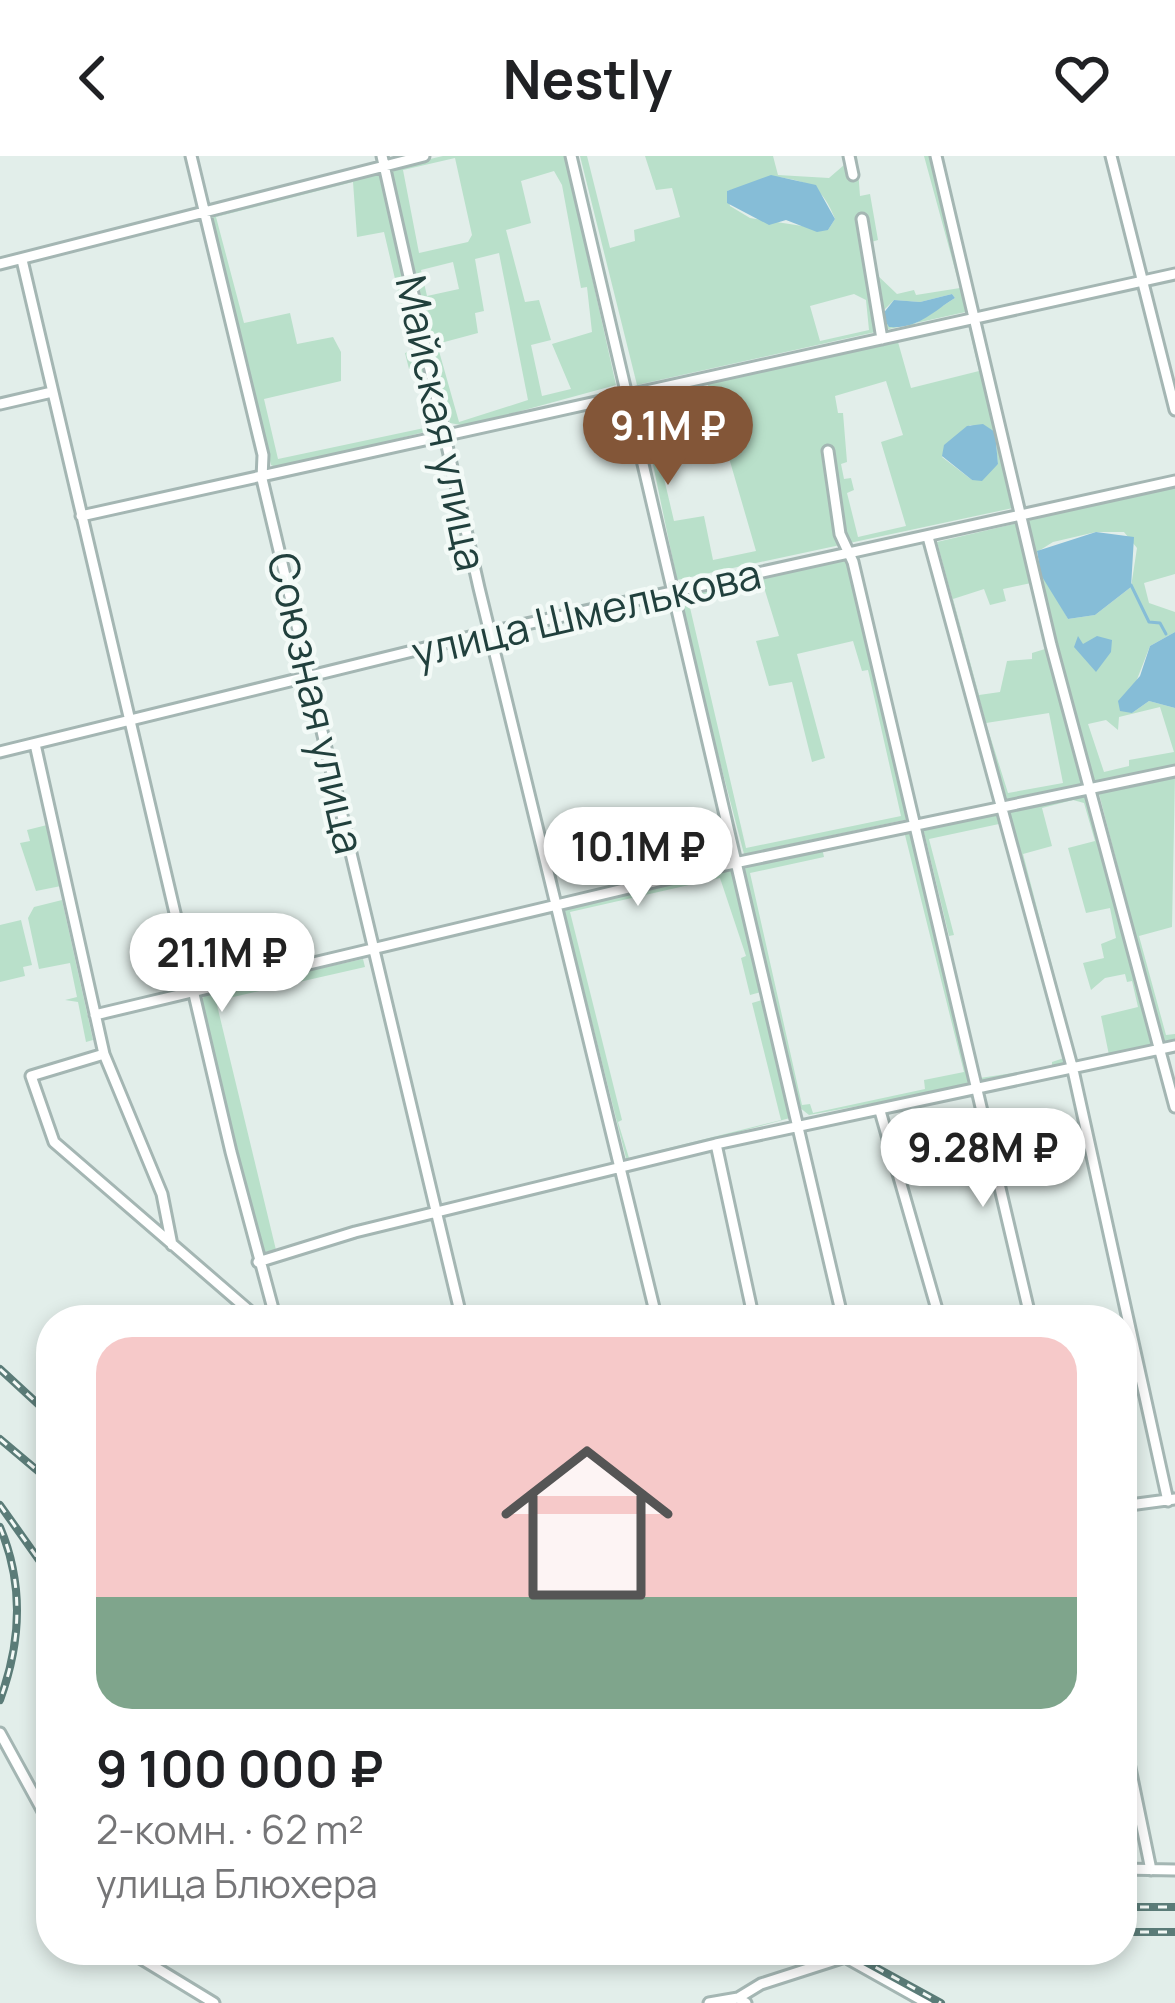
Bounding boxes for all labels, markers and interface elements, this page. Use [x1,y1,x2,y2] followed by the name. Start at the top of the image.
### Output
[503,41,672,115] text: Nestly
[60,45,126,111] icon: back
[1049,45,1115,111] icon: heart
[382,270,502,576] street label: Майская улица
[570,386,766,488] pin: 9.1M ₽
[610,398,726,452] text: 9.1M ₽
[406,544,766,680] street label: улица Шмелькова
[254,547,380,859] street label: Союзная улица
[527,807,749,909] pin: 10.1M ₽
[571,819,705,873] text: 10.1M ₽
[111,913,333,1015] pin: 21.1M ₽
[157,925,287,979] text: 21.1M ₽
[872,1108,1094,1210] pin: 9.28M ₽
[908,1120,1058,1174] text: 9.28M ₽
[479,1415,695,1631] icon: home
[96,1733,383,1802] text: 9 100 000 ₽
[96,1802,364,1856] text: 2-комн. · 62 m²
[96,1856,378,1910] text: улица Блюхера

